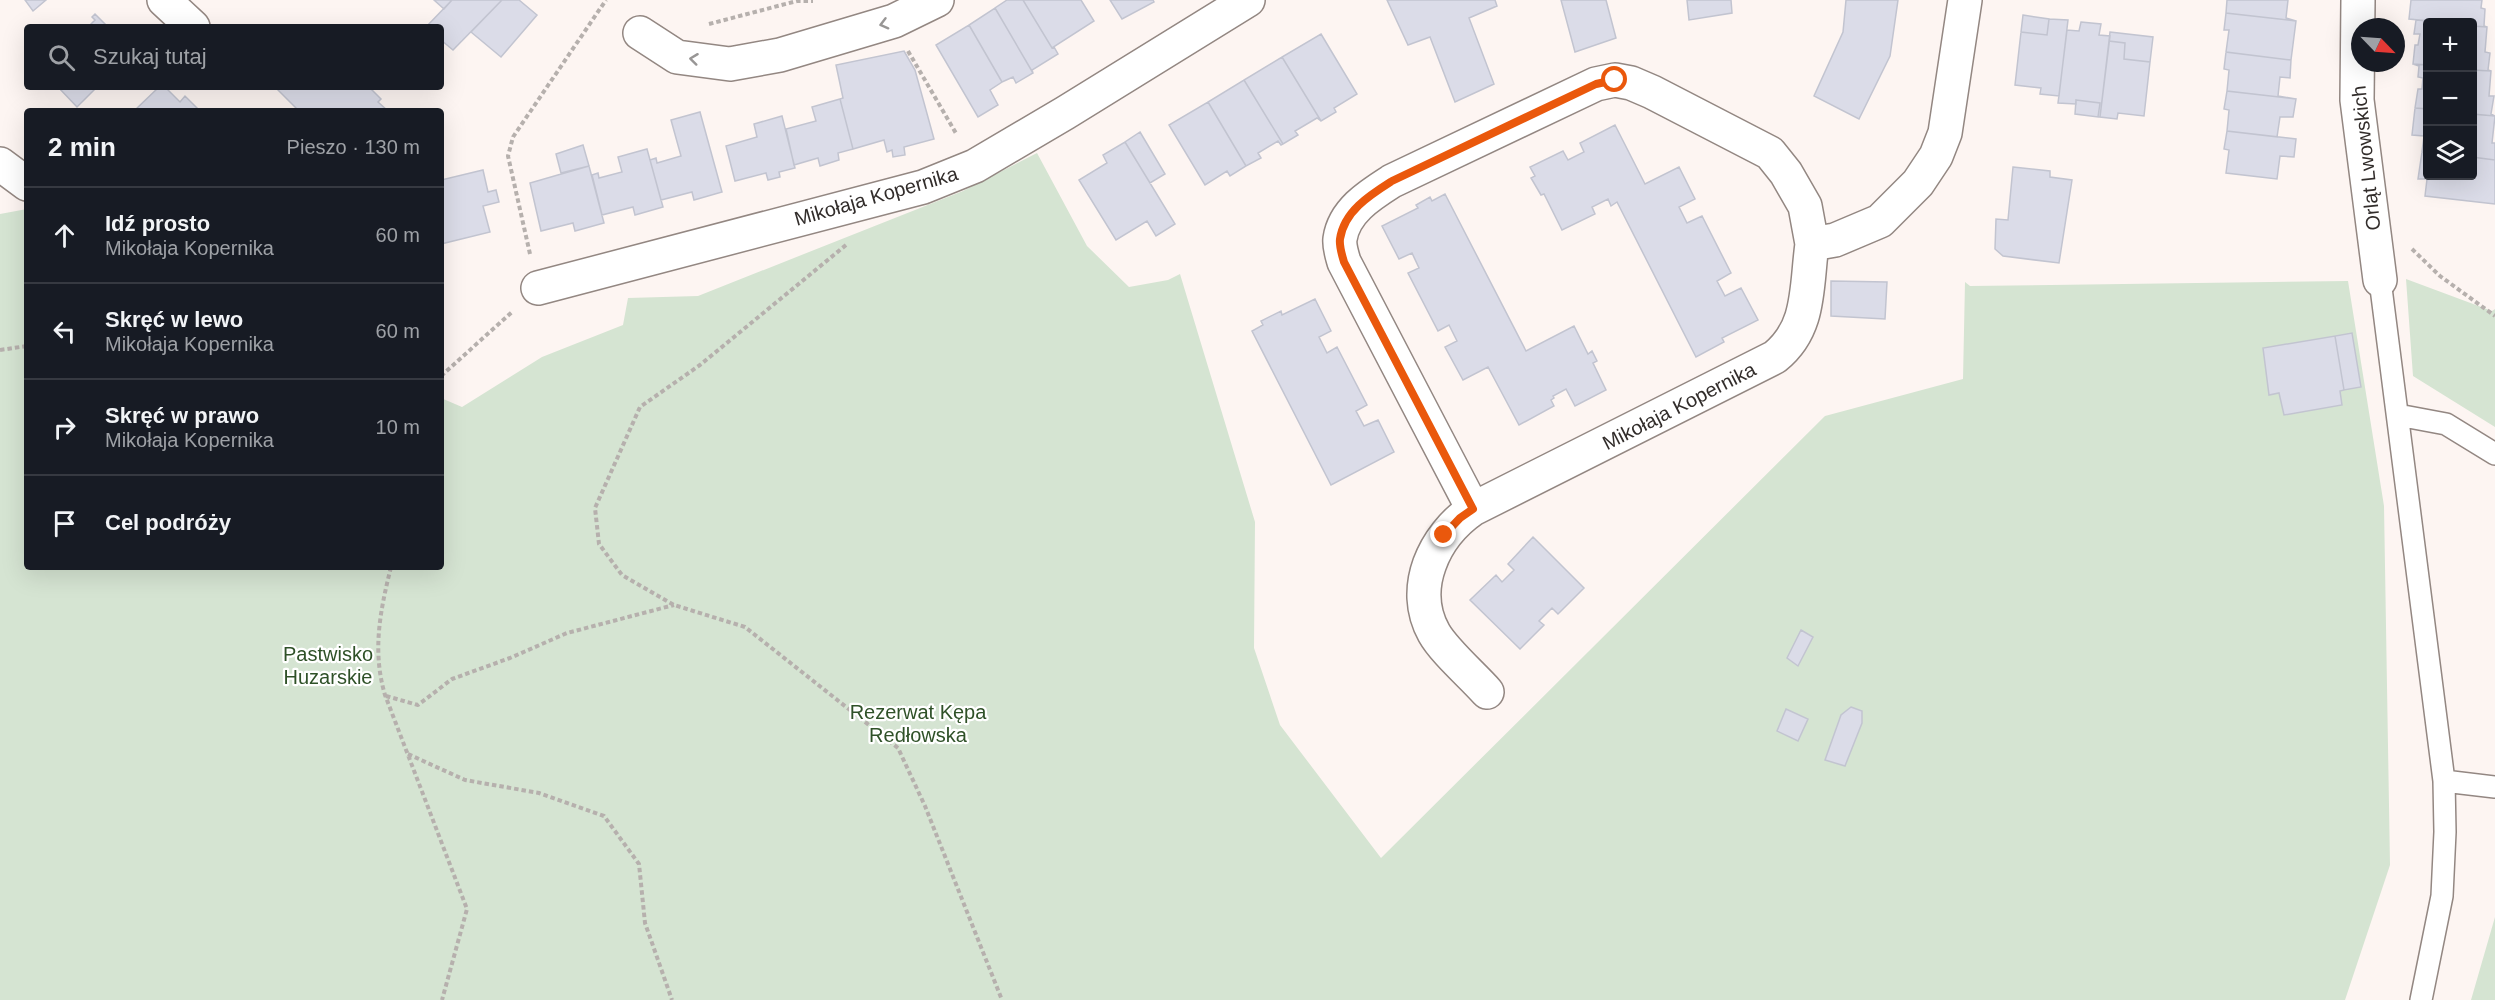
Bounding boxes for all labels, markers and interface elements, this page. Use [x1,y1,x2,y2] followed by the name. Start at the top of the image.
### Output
[879,17,890,29] one-way arrow
[2351,18,2405,72] north arrow
[2423,18,2477,180] map controls
[2423,18,2477,72] button: +
[24,24,444,90] search box
[45,41,78,74] icon: search
[93,44,207,69] text: Szukaj tutaj
[690,54,699,66] one-way arrow
[1601,66,1627,92] route start
[2423,72,2477,126] button: −
[2347,84,2385,232] street label: Orląt Lwowskich
[2423,126,2477,180] button: layers
[48,132,116,162] text: 2 min
[287,136,420,158] text: Pieszo · 130 m
[792,162,961,230] street label: Mikołaja Kopernika
[105,211,210,236] text: Idź prosto
[48,219,81,252] icon: ahead
[376,224,420,246] text: 60 m
[105,237,274,259] text: Mikołaja Kopernika
[105,307,243,332] text: Skręć w lewo
[48,315,81,348] icon: left
[376,320,420,342] text: 60 m
[105,333,274,355] text: Mikołaja Kopernika
[1599,357,1760,454] street label: Mikołaja Kopernika
[105,403,259,428] text: Skręć w prawo
[48,411,81,444] icon: right
[376,416,420,438] text: 10 m
[105,429,274,451] text: Mikołaja Kopernika
[48,507,81,540] icon: arrive
[105,510,231,535] text: Cel podróży
[1430,521,1456,547] route end
[283,643,373,688] park label: Pastwisko Huzarskie
[850,701,987,746] park label: Rezerwat Kępa Redłowska

